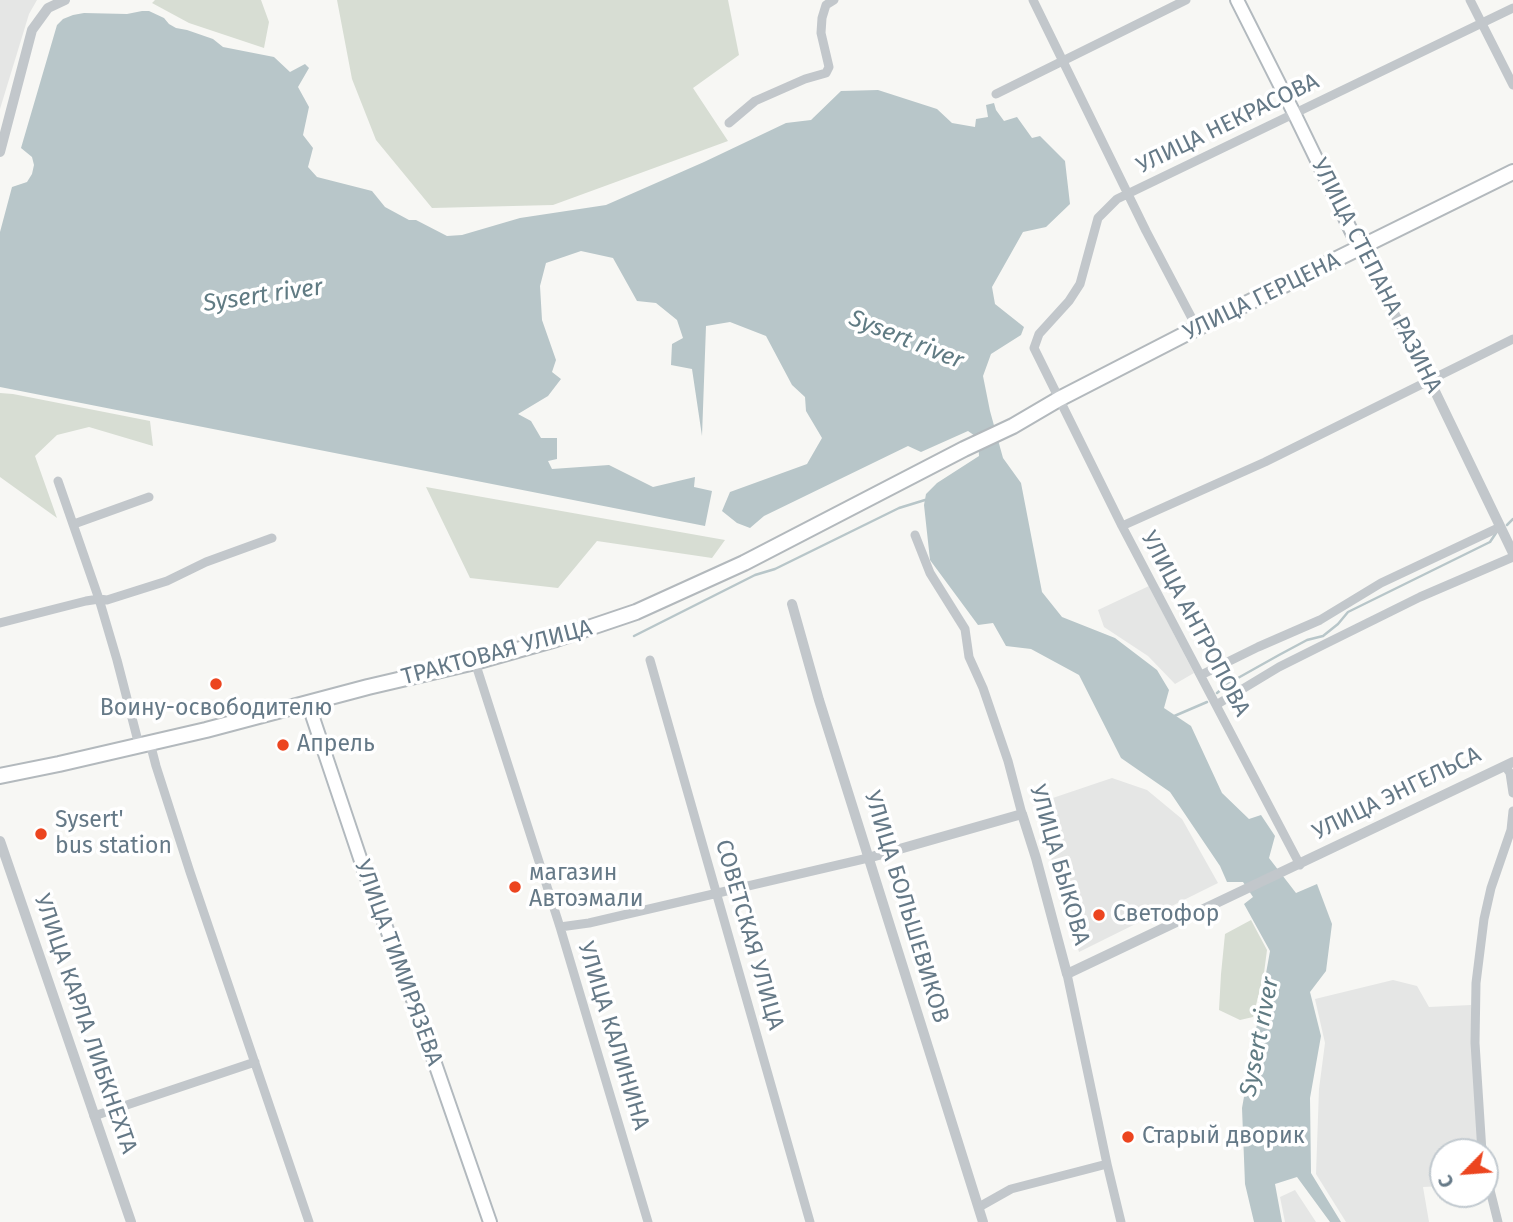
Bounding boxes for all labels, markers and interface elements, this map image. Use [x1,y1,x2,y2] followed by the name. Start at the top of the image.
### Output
[1132,68,1324,180] street label: УЛИЦА НЕКРАСОВА
[1305,154,1447,398] street label: УЛИЦА СТЕПАНА РАЗИНА
[1179,247,1345,347] street label: УЛИЦА ГЕРЦЕНА
[201,273,325,319] water label: Sysert river
[845,304,967,376] water label: Sysert river
[1135,527,1255,721] street label: УЛИЦА АНТРОПОВА
[399,614,595,692] street label: ТРАКТОВАЯ УЛИЦА
[208,676,224,692] marker: Воину-освободителю
[100,695,332,723] place label: Воину-освободителю
[297,731,375,759] place label: Апрель
[275,737,291,753] marker: Апрель
[1308,741,1486,847] street label: УЛИЦА ЭНГЕЛЬСА
[1023,782,1095,948] street label: УЛИЦА БЫКОВА
[858,788,954,1026] street label: УЛИЦА БОЛЬШЕВИКОВ
[55,807,172,861] place label: Sysert' bus station
[33,826,49,842] marker: Sysert' bus station
[709,837,789,1033] street label: СОВЕТСКАЯ УЛИЦА
[348,856,448,1070] street label: УЛИЦА ТИМИРЯЗЕВА
[529,860,643,914] place label: магазин Автоэмали
[507,879,523,895] marker: магазин Автоэмали
[28,891,142,1157] street label: УЛИЦА КАРЛА ЛИБКНЕХТА
[1113,901,1219,929] place label: Светофор
[1091,907,1107,923] marker: Светофор
[571,939,655,1133] street label: УЛИЦА КАЛИНИНА
[1234,975,1286,1099] water label: Sysert river
[1142,1123,1305,1151] place label: Старый дворик
[1120,1129,1136,1145] marker: Старый дворик
[1429,1138,1499,1208] north arrow
[1434,1171,1459,1191] text: С

